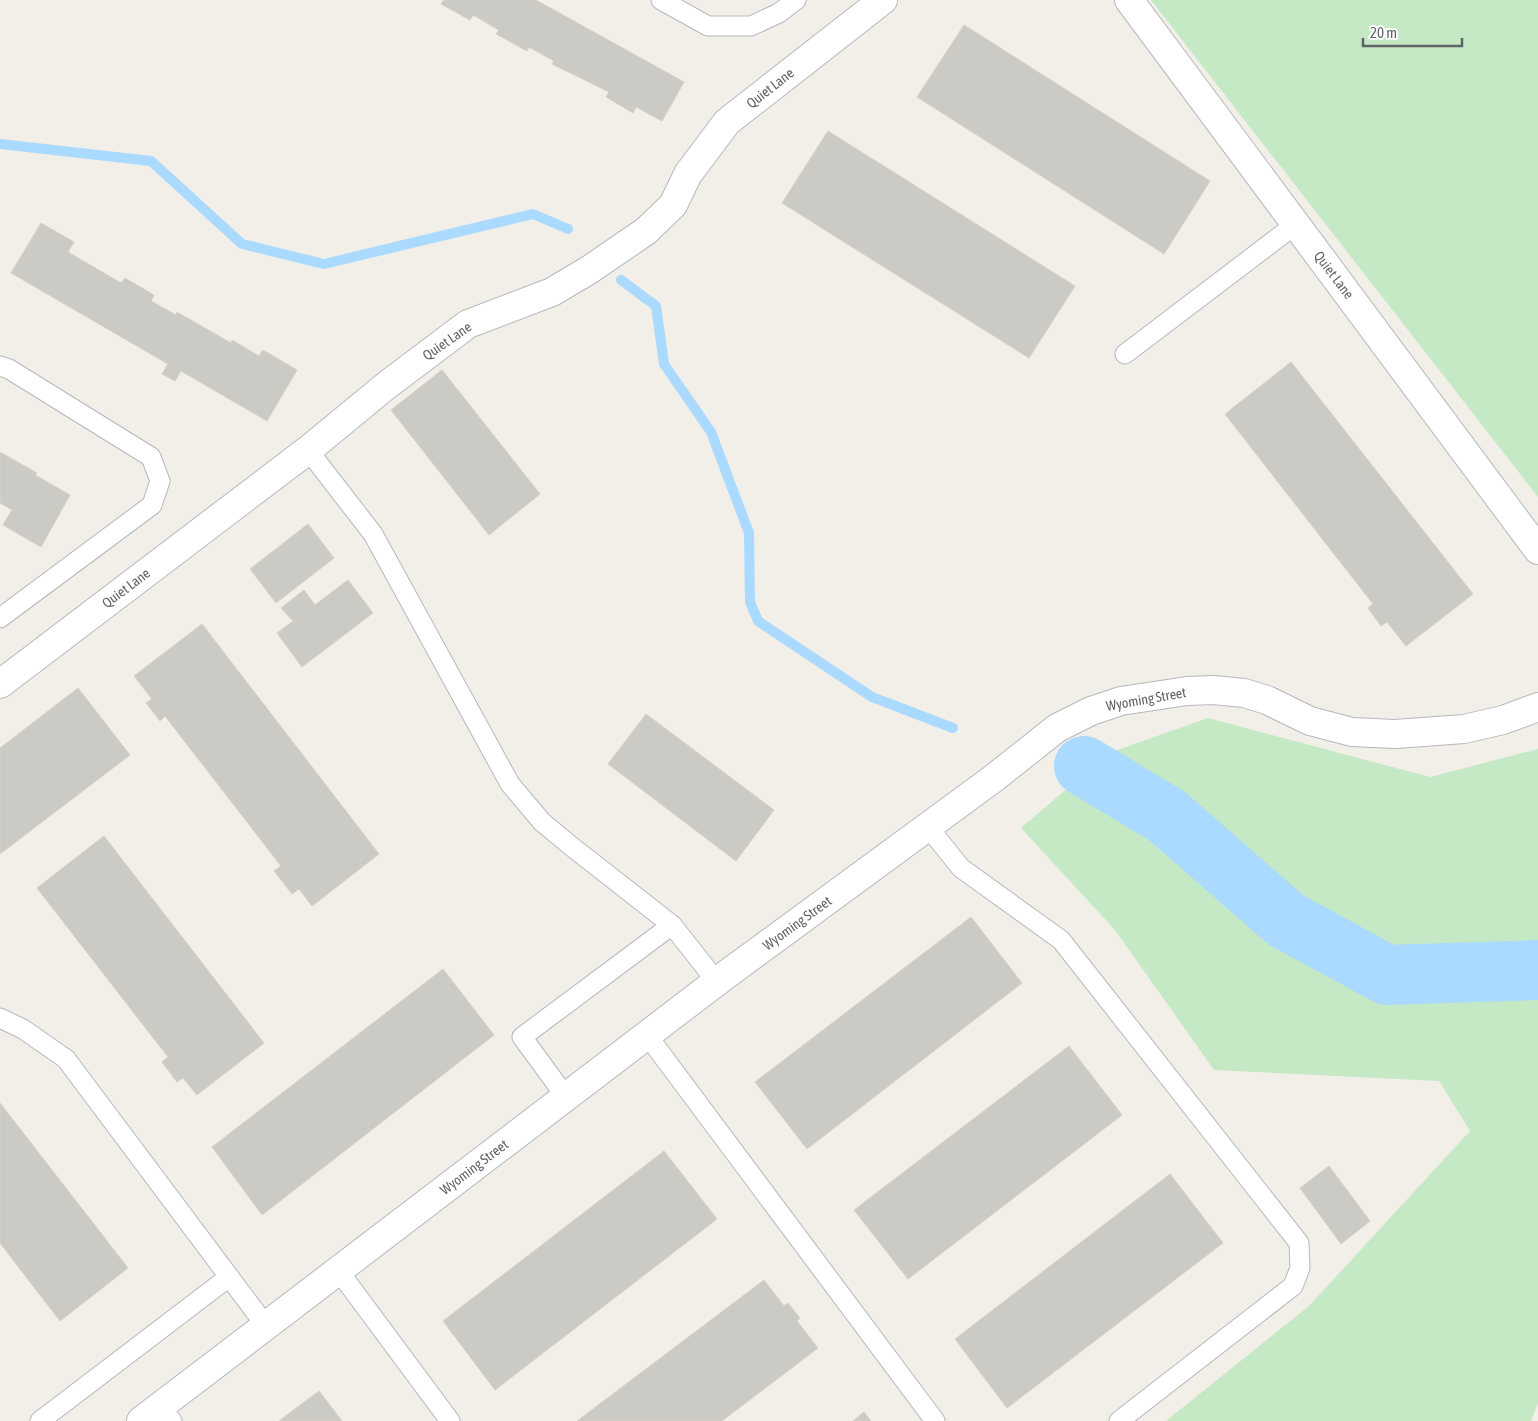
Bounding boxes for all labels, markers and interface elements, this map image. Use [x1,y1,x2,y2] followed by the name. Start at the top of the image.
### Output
[1363,15,1462,47] scale bar
[1370,24,1397,41] text: 20 m
[743,65,797,111] street label: Quiet Lane
[1311,248,1357,302] street label: Quiet Lane
[420,319,474,363] street label: Quiet Lane
[99,565,153,611] street label: Quiet Lane
[1105,684,1187,714] street label: Wyoming Street
[759,893,835,953] street label: Wyoming Street
[437,1136,511,1198] street label: Wyoming Street

